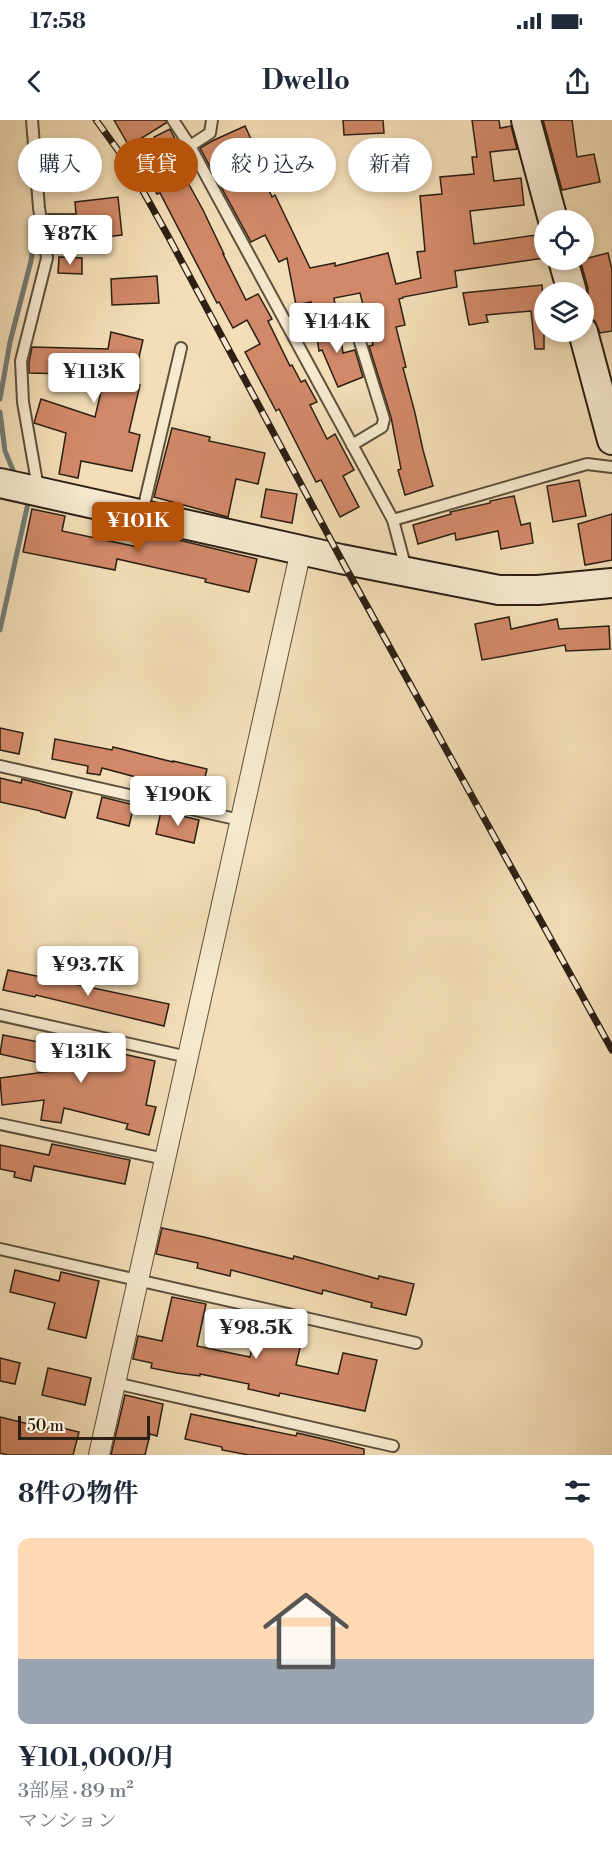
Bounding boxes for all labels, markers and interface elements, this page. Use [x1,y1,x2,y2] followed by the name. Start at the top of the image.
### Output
[30,8,86,35] text: 17:58
[262,64,350,98] text: Dwello
[18,65,51,98] icon: back
[561,65,594,98] icon: share
[18,138,102,192] chip: 購入
[114,138,198,192] chip: 賃貸
[210,138,336,192] chip: 絞り込み
[348,138,432,192] chip: 新着
[534,210,594,342] map controls
[534,210,594,270] button: locate
[34,215,106,266] pin: ¥87K
[42,222,98,247] text: ¥87K
[534,282,594,342] button: layers
[295,303,379,354] pin: ¥144K
[303,310,371,335] text: ¥144K
[52,353,136,404] pin: ¥113K
[62,360,126,385] text: ¥113K
[96,502,180,553] pin: ¥101K
[106,509,170,534] text: ¥101K
[136,776,220,827] pin: ¥190K
[144,783,212,808] text: ¥190K
[39,946,137,997] pin: ¥93.7K
[51,953,125,978] text: ¥93.7K
[39,1033,123,1084] pin: ¥131K
[50,1040,112,1065] text: ¥131K
[207,1309,305,1360] pin: ¥98.5K
[219,1316,293,1341] text: ¥98.5K
[18,1413,150,1440] scale bar
[27,1416,64,1436] text: 50 m
[561,1475,594,1508] icon: filters
[18,1478,139,1510] text: 8件の物件
[252,1577,360,1685] icon: home
[18,1742,176,1774] text: ¥101,000/月
[18,1779,134,1804] text: 3部屋 · 89 m²
[18,1809,117,1834] text: マンション

